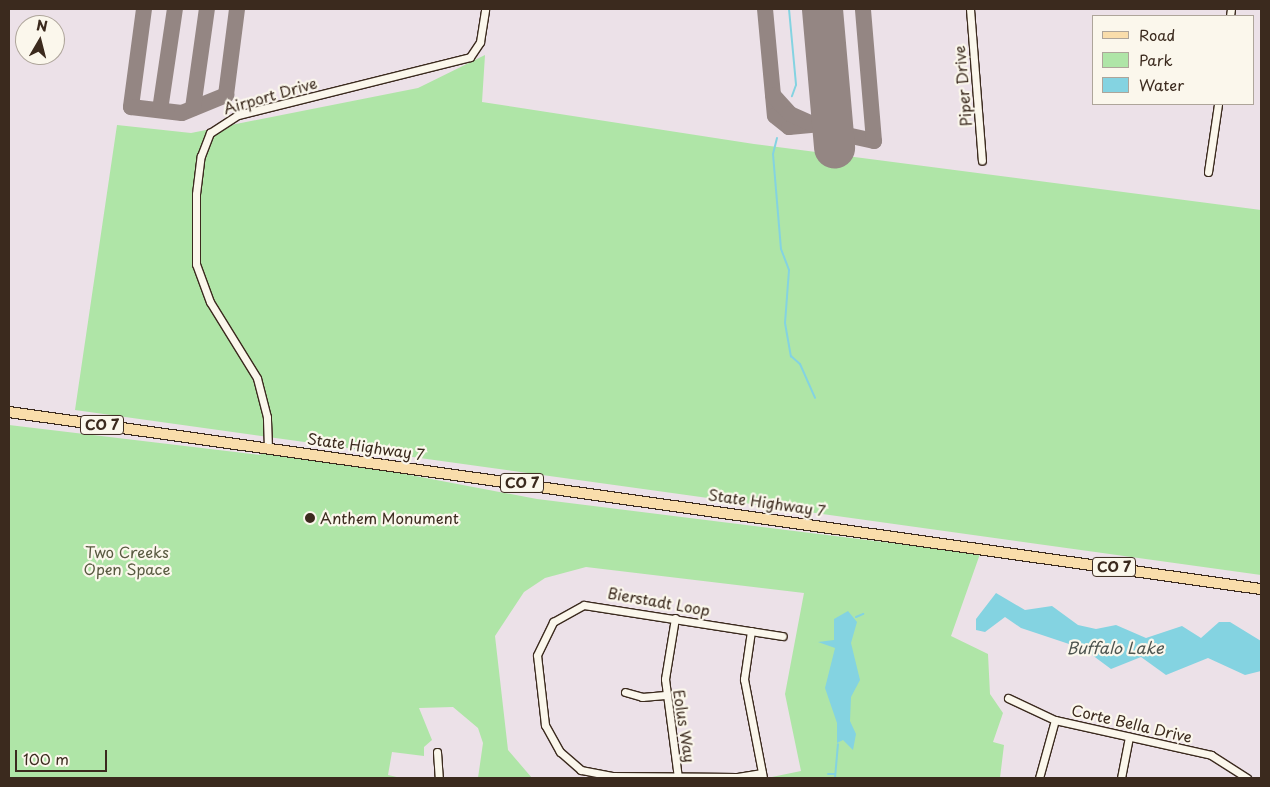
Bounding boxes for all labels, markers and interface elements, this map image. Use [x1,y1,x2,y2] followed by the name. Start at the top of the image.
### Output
[35,14,49,37] text: N
[15,15,65,65] north arrow
[1092,15,1255,105] legend
[1139,23,1175,46] text: Road
[950,45,974,127] street label: Piper Drive
[1139,48,1173,71] text: Park
[221,73,319,117] street label: Airport Drive
[1139,73,1184,96] text: Water
[80,414,124,436] road number: CO 7
[306,429,426,463] street label: State Highway 7
[500,472,544,494] road number: CO 7
[707,485,827,519] street label: State Highway 7
[320,509,459,527] place label: Anthem Monument
[304,512,316,524] marker: Anthem Monument
[84,542,170,577] park label: Two Creeks Open Space
[1092,556,1136,578] road number: CO 7
[606,583,712,619] street label: Bierstadt Loop
[1066,637,1164,657] water label: Buffalo Lake
[670,688,700,764] street label: Eolus Way
[1069,700,1195,746] street label: Corte Bella Drive
[18,740,110,772] scale bar
[23,747,69,770] text: 100 m

